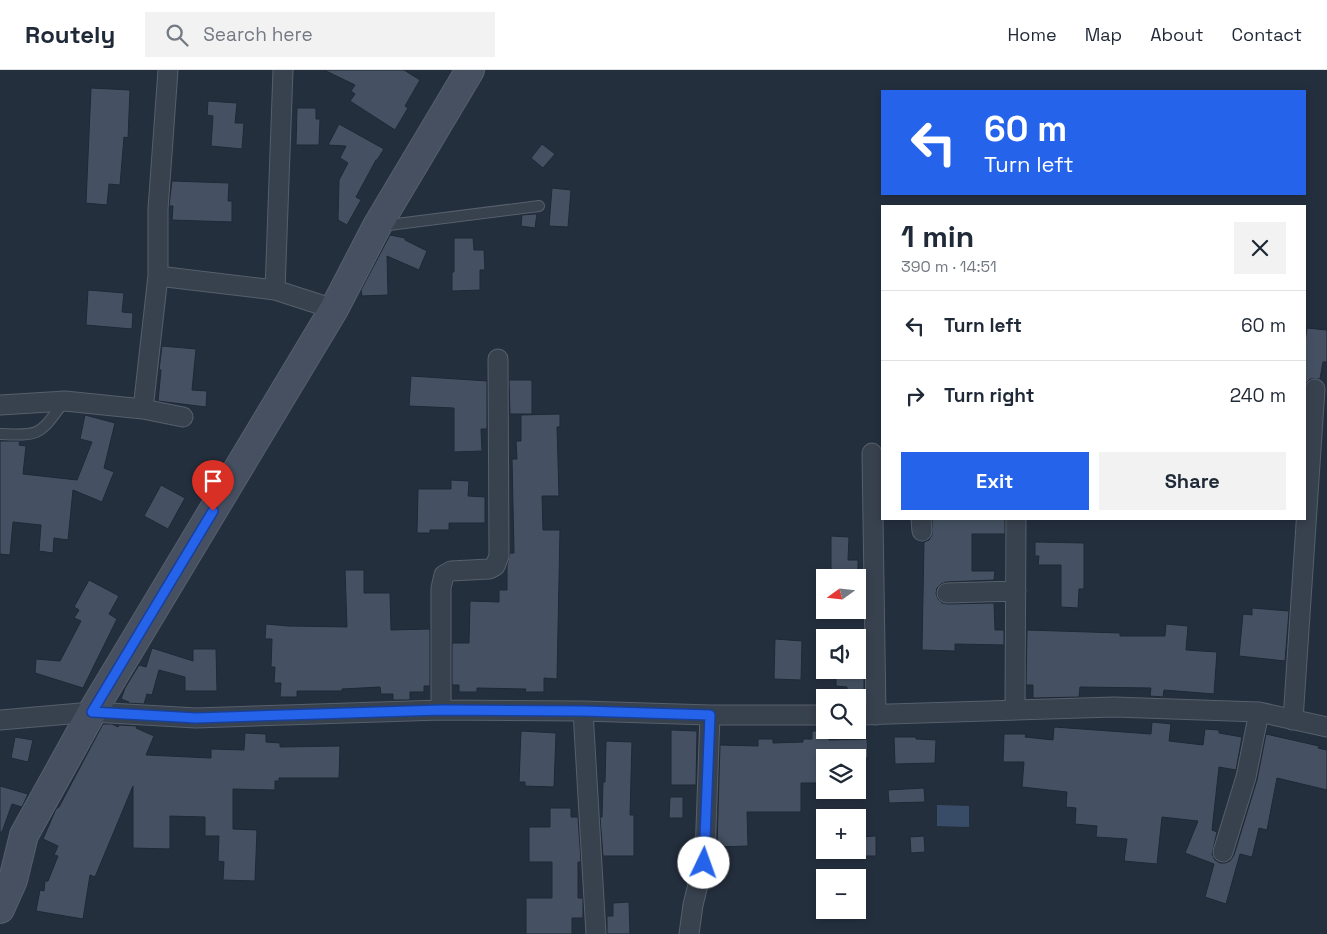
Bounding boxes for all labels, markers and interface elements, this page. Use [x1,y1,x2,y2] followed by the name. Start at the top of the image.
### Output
[145,12,495,57] search box
[25,19,115,50] text: Routely
[163,21,191,49] icon: search
[203,22,313,47] text: Search here
[1008,23,1057,46] text: Home
[1085,23,1122,46] text: Map
[1150,23,1204,46] text: About
[1232,23,1302,46] text: Contact
[984,107,1067,151] text: 60 m
[901,110,966,175] icon: left
[984,150,1074,178] text: Turn left
[901,217,974,256] text: 1 min
[1234,222,1286,274] button: close
[901,256,997,277] text: 390 m · 14:51
[901,312,929,340] icon: left
[944,313,1022,338] text: Turn left
[1241,313,1286,338] text: 60 m
[901,382,929,410] icon: right
[944,383,1034,408] text: Turn right
[1230,383,1286,408] text: 240 m
[901,452,1089,510] button: Exit
[1099,452,1286,510] button: Share
[192,460,234,511] pin
[199,467,227,495] icon: arrive
[816,569,866,619] north arrow
[816,569,866,919] map controls
[816,629,866,679] button: sound
[816,689,866,739] button: search
[816,749,866,799] button: layers
[816,809,866,859] button: +
[677,836,729,888] position arrow
[816,869,866,919] button: −

